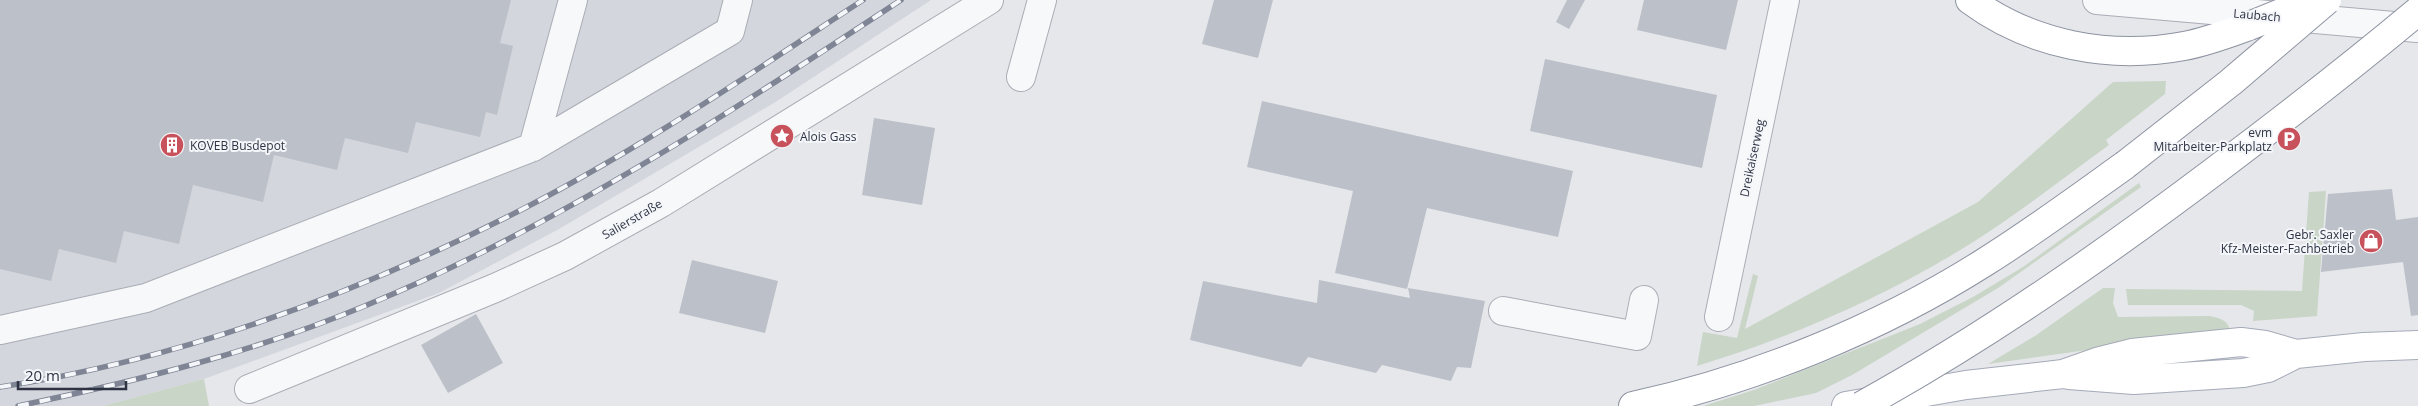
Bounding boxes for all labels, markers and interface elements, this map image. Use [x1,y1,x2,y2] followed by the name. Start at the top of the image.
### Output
[2233,4,2281,26] street label: Laubach
[1735,117,1769,199] street label: Dreikaiserweg
[769,123,795,149] place icon: Alois Gass
[2153,124,2272,155] place label: evm Mitarbeiter-Parkplatz
[2276,126,2302,152] parking icon: evm Mitarbeiter-Parkplatz
[800,128,857,145] place label: Alois Gass
[159,132,185,158] building icon: KOVEB Busdepot
[190,137,285,154] place label: KOVEB Busdepot
[599,195,665,243] street label: Salierstraße
[2221,226,2354,257] place label: Gebr. Saxler Kfz-Meister-Fachbetrieb
[2358,228,2384,254] shop icon: Gebr. Saxler Kfz-Meister-Fachbetrieb
[18,358,125,390] scale bar
[25,365,60,385] text: 20 m

